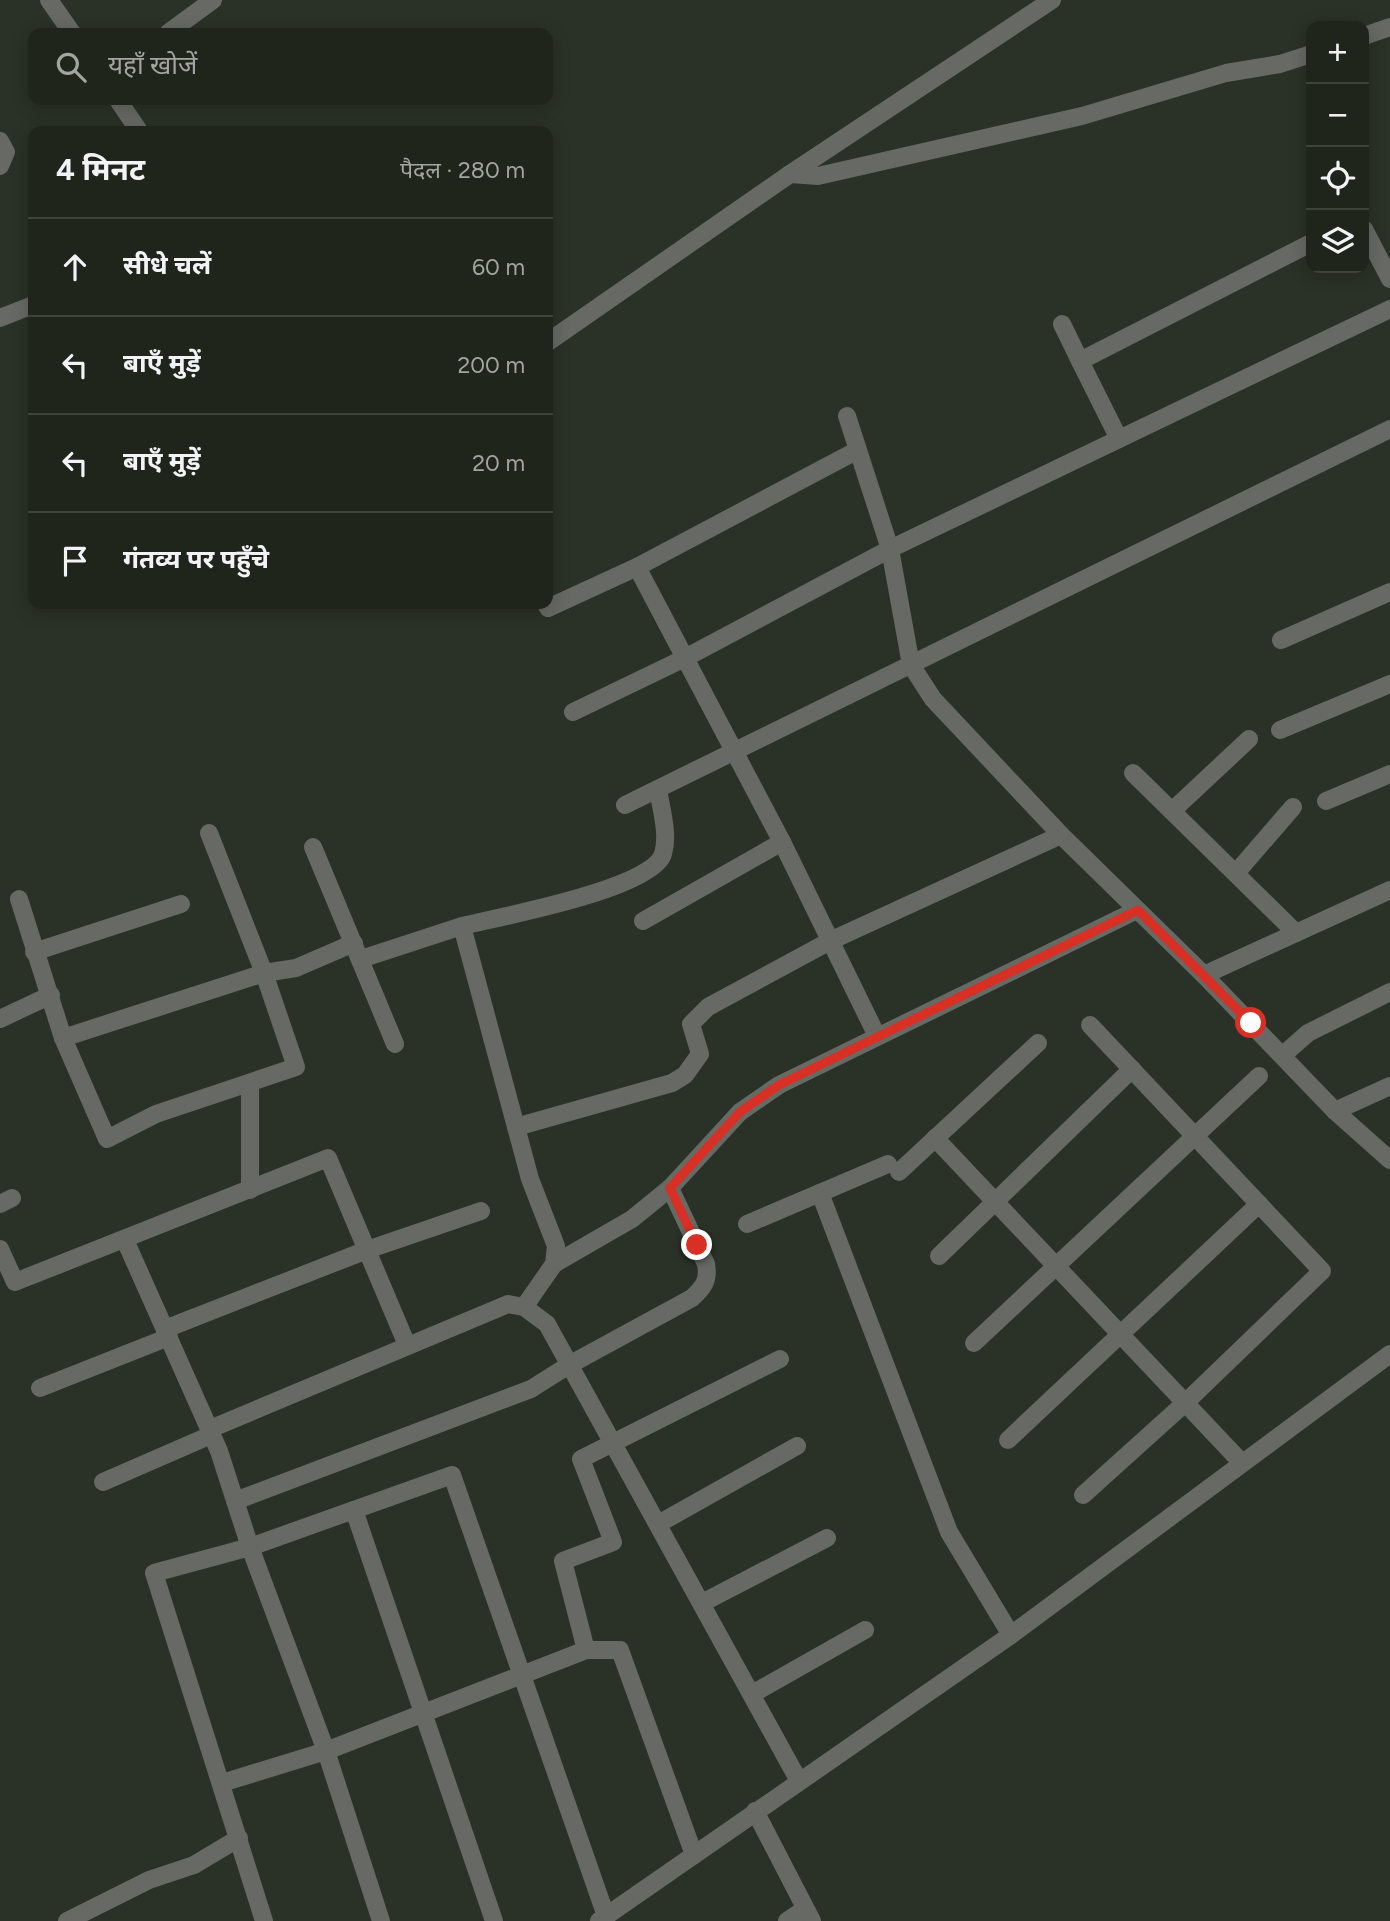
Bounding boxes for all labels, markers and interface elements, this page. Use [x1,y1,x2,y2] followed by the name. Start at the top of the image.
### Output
[1306,21,1369,273] map controls
[1306,21,1369,84] button: +
[28,28,553,105] search box
[52,48,90,86] icon: search
[108,49,197,81] text: यहाँ खोजें
[1306,84,1369,147] button: −
[1306,147,1369,210] button: locate
[56,151,145,188] text: 4 मिनट
[400,156,525,184] text: पैदल · 280 m
[1306,210,1369,273] button: layers
[56,248,94,286] icon: ahead
[123,249,211,281] text: सीधे चलें
[472,253,525,281] text: 60 m
[56,346,94,384] icon: left
[123,347,200,379] text: बाएँ मुड़ें
[457,351,525,379] text: 200 m
[56,444,94,482] icon: left
[123,445,200,477] text: बाएँ मुड़ें
[472,449,525,477] text: 20 m
[56,542,94,580] icon: arrive
[123,543,269,575] text: गंतव्य पर पहुँचे
[1235,1007,1266,1038] route start
[681,1229,712,1260] route end

